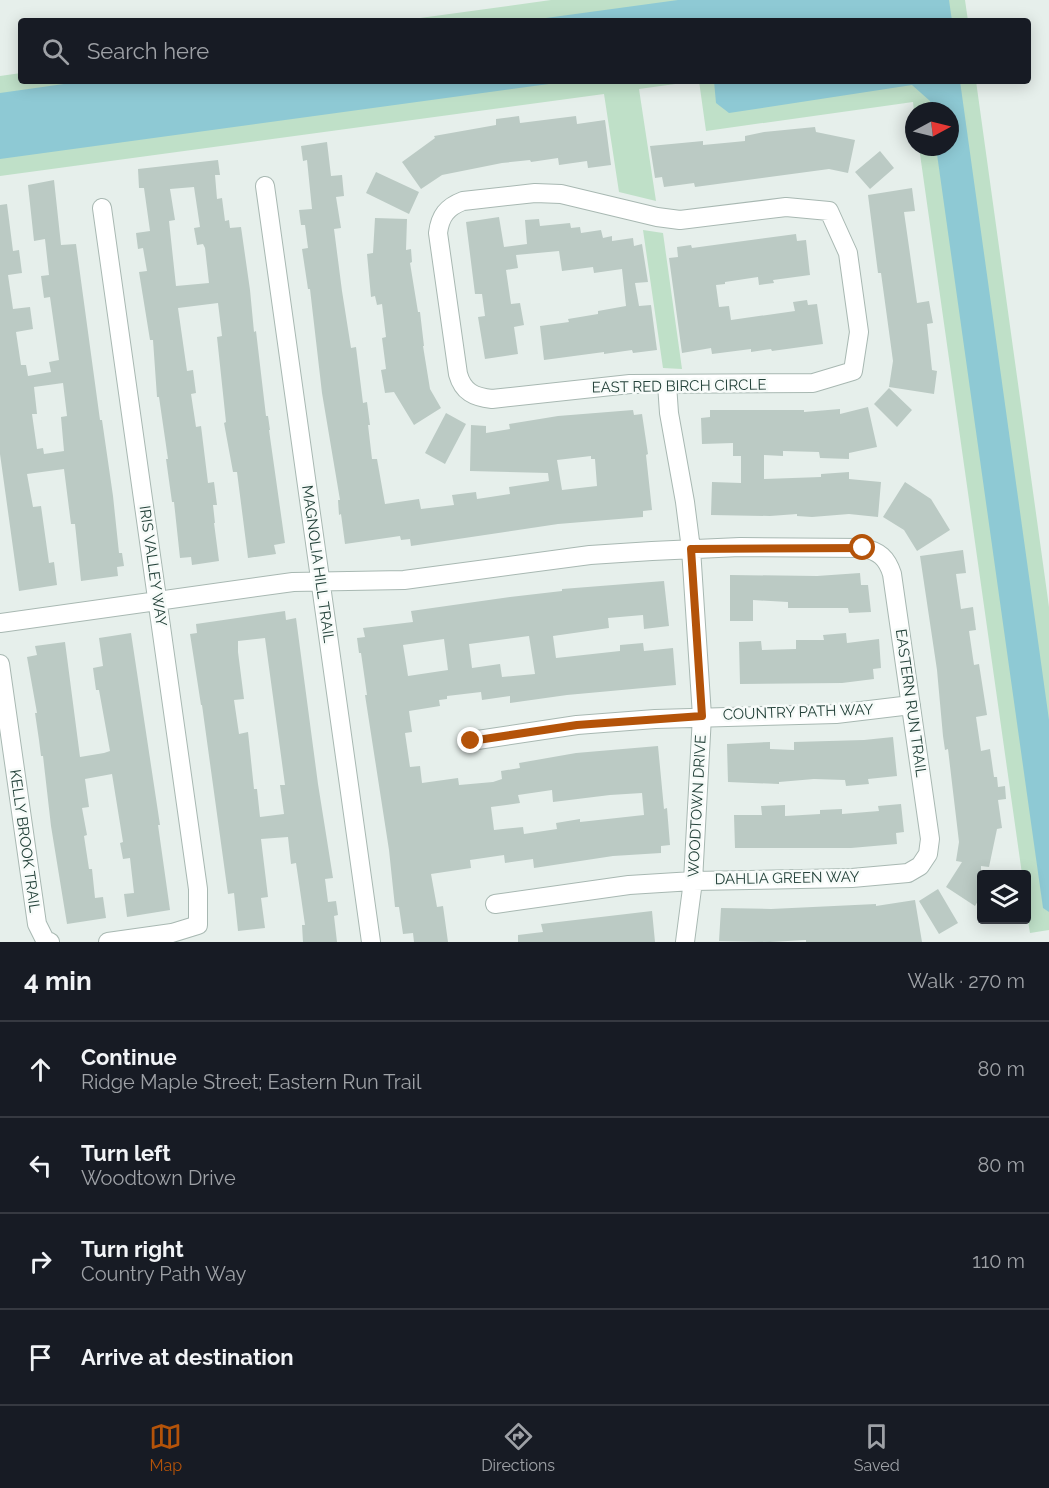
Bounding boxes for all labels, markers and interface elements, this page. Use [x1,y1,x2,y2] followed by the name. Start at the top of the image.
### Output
[18,18,1031,84] search box
[39,35,72,68] icon: search
[87,38,209,64] text: Search here
[905,102,959,156] north arrow
[591,375,767,397] street label: EAST RED BIRCH CIRCLE
[298,484,338,644] street label: MAGNOLIA HILL TRAIL
[136,504,170,628] street label: IRIS VALLEY WAY
[849,534,875,560] route start
[892,628,930,778] street label: EASTERN RUN TRAIL
[722,700,874,724] street label: COUNTRY PATH WAY
[457,727,483,753] route end
[684,734,710,878] street label: WOODTOWN DRIVE
[6,768,44,914] street label: KELLY BROOK TRAIL
[714,868,860,888] street label: DAHLIA GREEN WAY
[977,870,1031,924] map controls
[977,870,1031,924] button: layers
[24,966,92,996] text: 4 min
[907,969,1025,993] text: Walk · 270 m
[81,1044,177,1070] text: Continue
[24,1053,57,1086] icon: ahead
[977,1057,1025,1081] text: 80 m
[81,1070,421,1094] text: Ridge Maple Street; Eastern Run Trail
[81,1140,171,1166] text: Turn left
[24,1149,57,1182] icon: left
[977,1153,1025,1177] text: 80 m
[81,1166,236,1190] text: Woodtown Drive
[81,1236,184,1262] text: Turn right
[24,1245,57,1278] icon: right
[972,1249,1025,1273] text: 110 m
[81,1262,246,1286] text: Country Path Way
[24,1341,57,1374] icon: arrive
[81,1344,294,1370] text: Arrive at destination
[149,1420,182,1475] tab: Map
[481,1420,555,1475] tab: Directions
[854,1420,900,1475] tab: Saved

